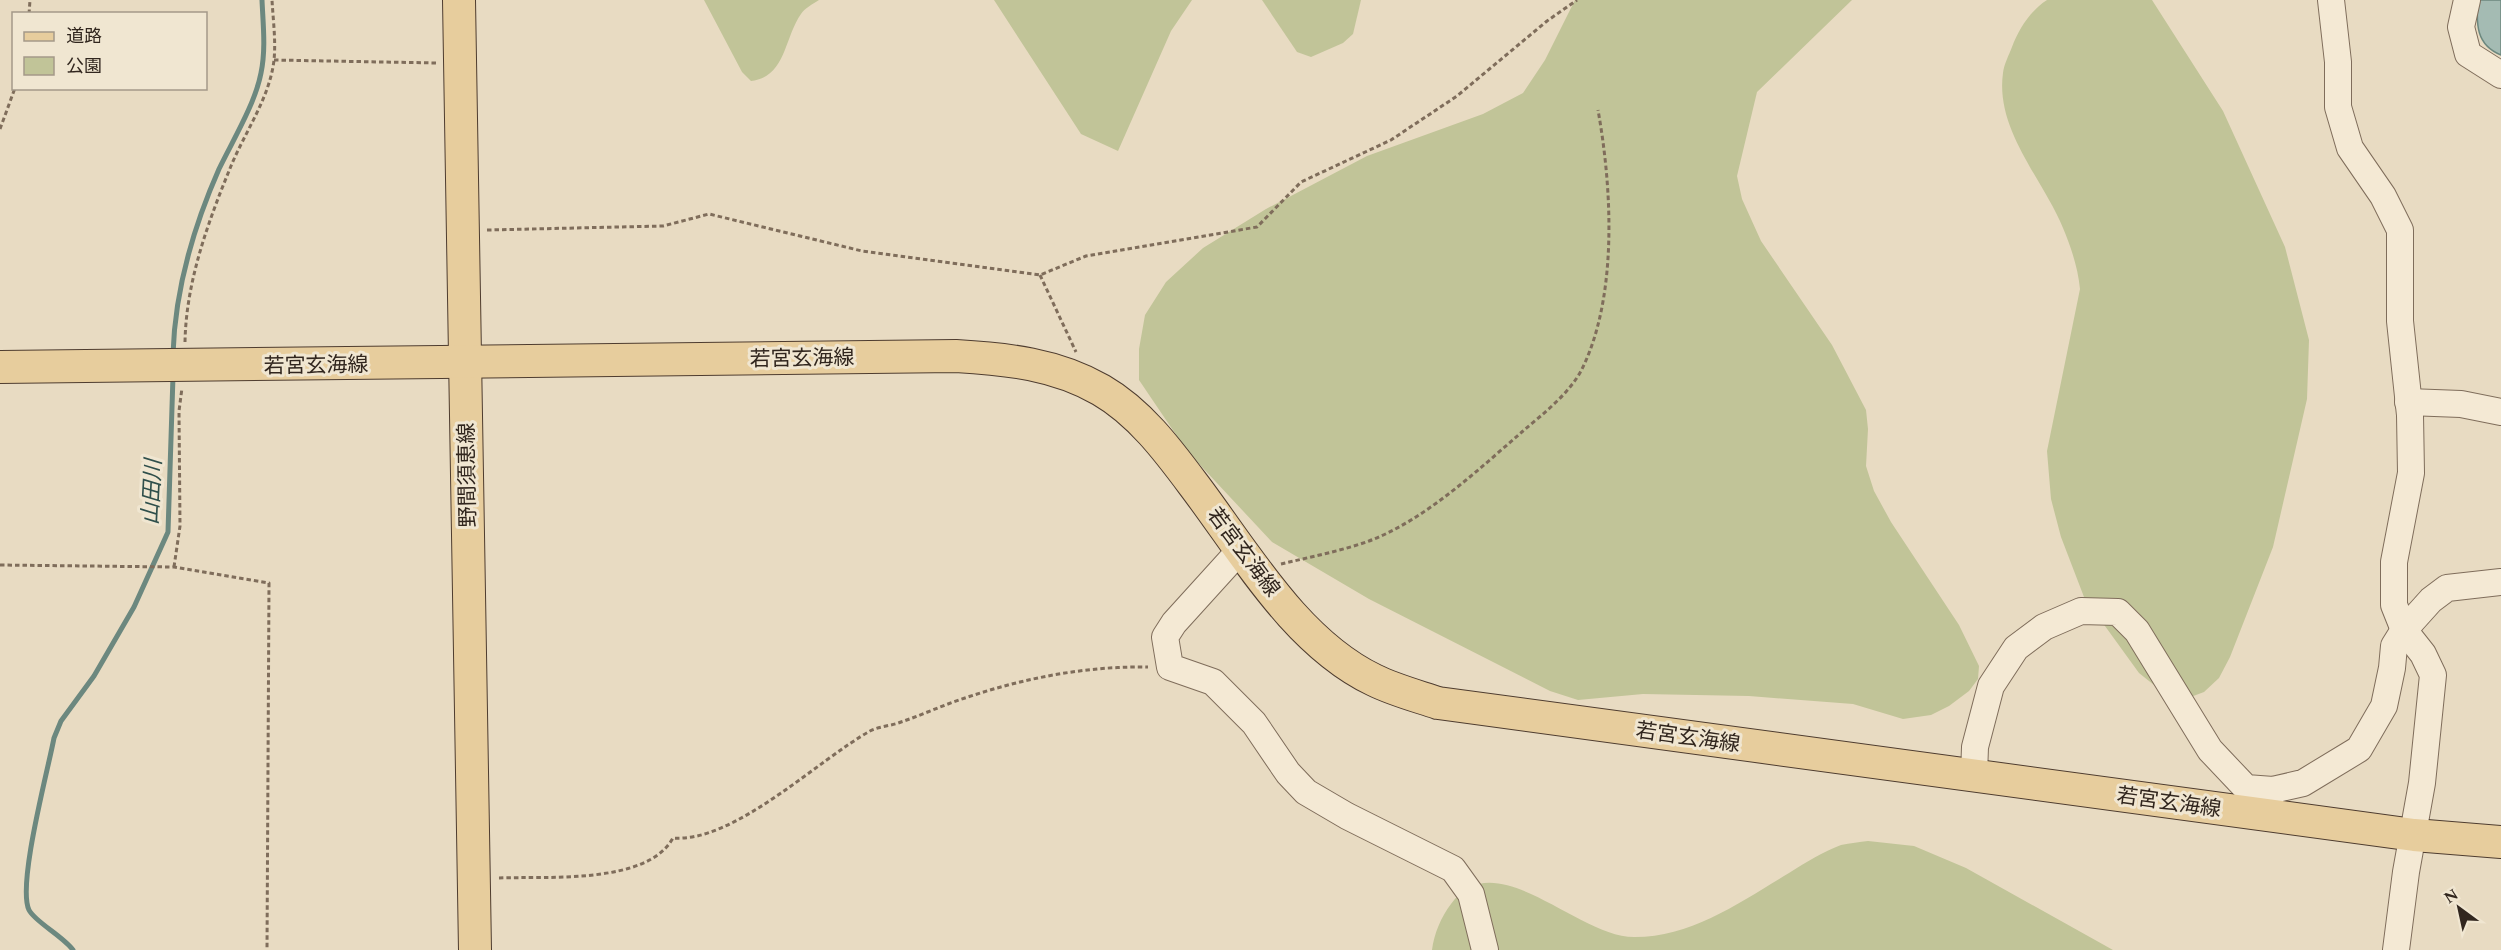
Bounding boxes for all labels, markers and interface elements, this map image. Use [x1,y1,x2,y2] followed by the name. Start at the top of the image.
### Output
[12,12,207,90] legend
[66,23,102,50] text: 道路
[66,53,102,80] text: 公園
[749,342,855,376] street label: 若宮玄海線
[263,349,369,383] street label: 若宮玄海線
[451,422,485,528] street label: 野間須恵線
[134,456,171,526] water label: 山田川
[1199,501,1288,604] street label: 若宮玄海線
[1634,715,1742,761] street label: 若宮玄海線
[2115,780,2223,826] street label: 若宮玄海線
[2429,878,2489,938] north arrow
[2439,883,2463,910] text: N

